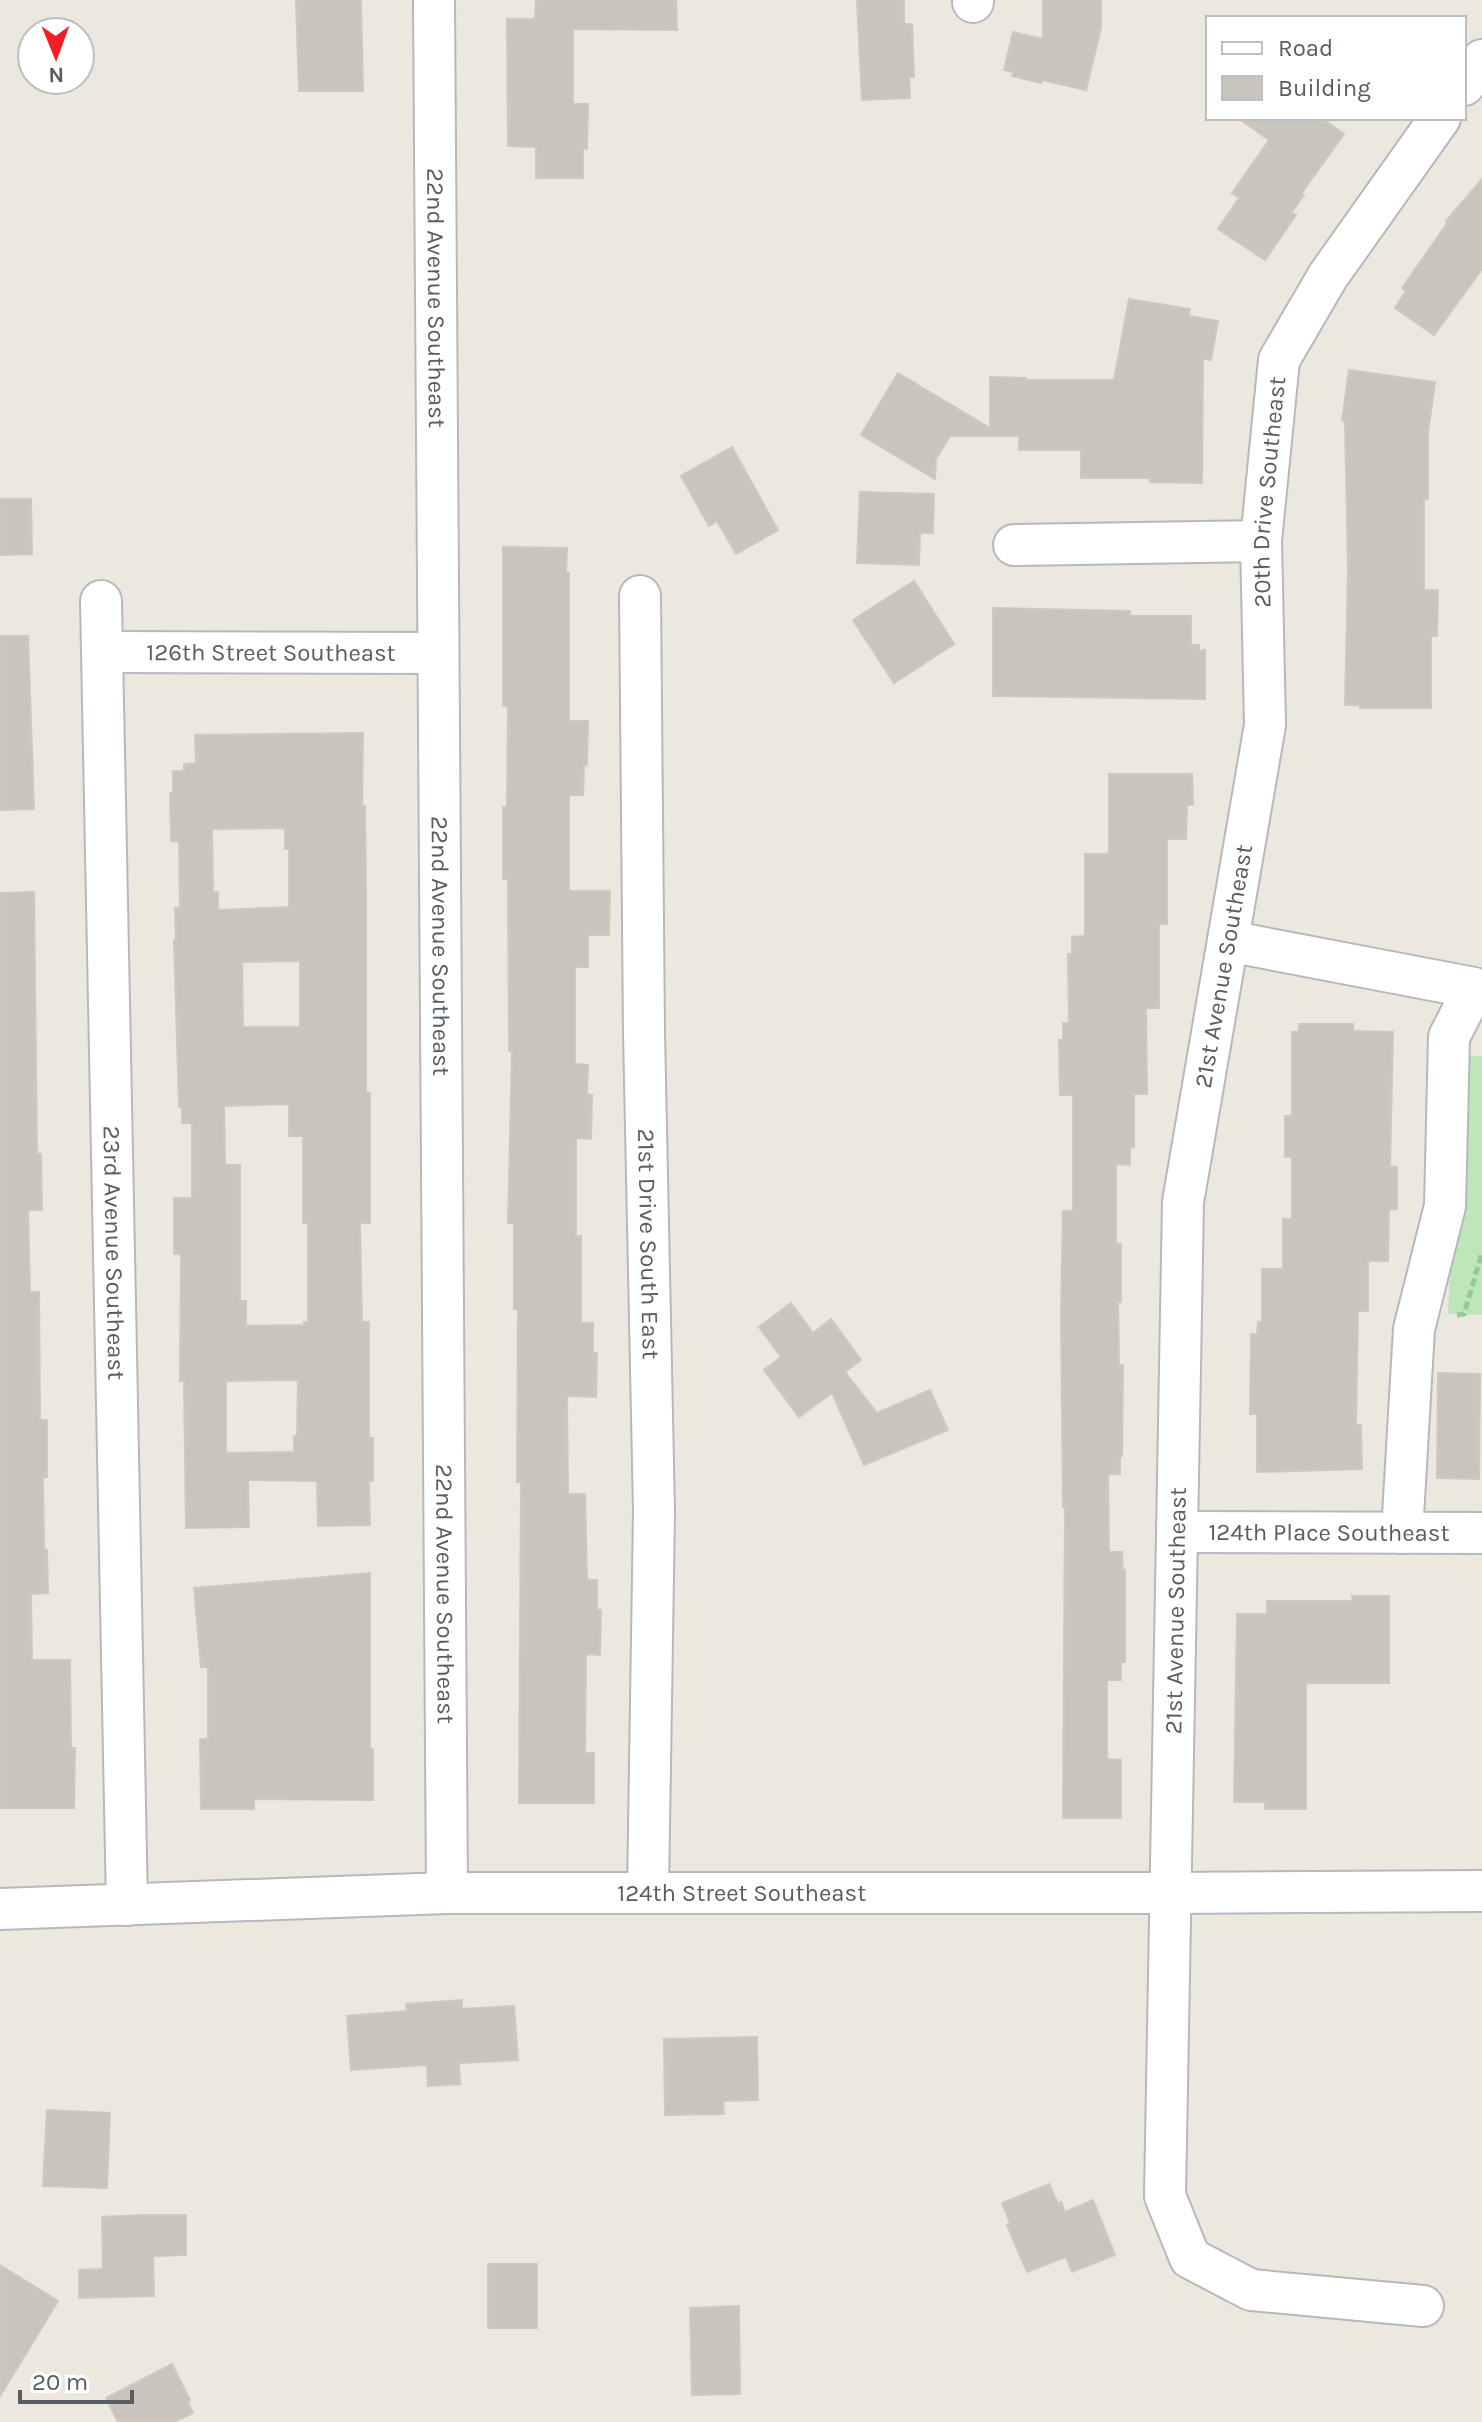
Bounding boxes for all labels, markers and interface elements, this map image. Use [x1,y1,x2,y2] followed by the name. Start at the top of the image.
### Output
[16,16,96,96] north arrow
[1206,16,1466,120] legend
[1278,34,1333,62] text: Road
[48,62,64,88] text: N
[1278,74,1371,102] text: Building
[421,168,451,428] street label: 22nd Avenue Southeast
[1247,375,1291,608] street label: 20th Drive Southeast
[146,638,396,667] street label: 126th Street Southeast
[426,816,455,1076] street label: 22nd Avenue Southeast
[1189,842,1258,1090] street label: 21st Avenue Southeast
[97,1125,131,1380] street label: 23rd Avenue Southeast
[632,1128,665,1360] street label: 21st Drive South East
[430,1464,460,1724] street label: 22nd Avenue Southeast
[1159,1487,1192,1734] street label: 21st Avenue Southeast
[1208,1518,1450,1547] street label: 124th Place Southeast
[617,1879,866,1907] street label: 124th Street Southeast
[20,2354,132,2404] scale bar
[32,2368,88,2396] text: 20 m

